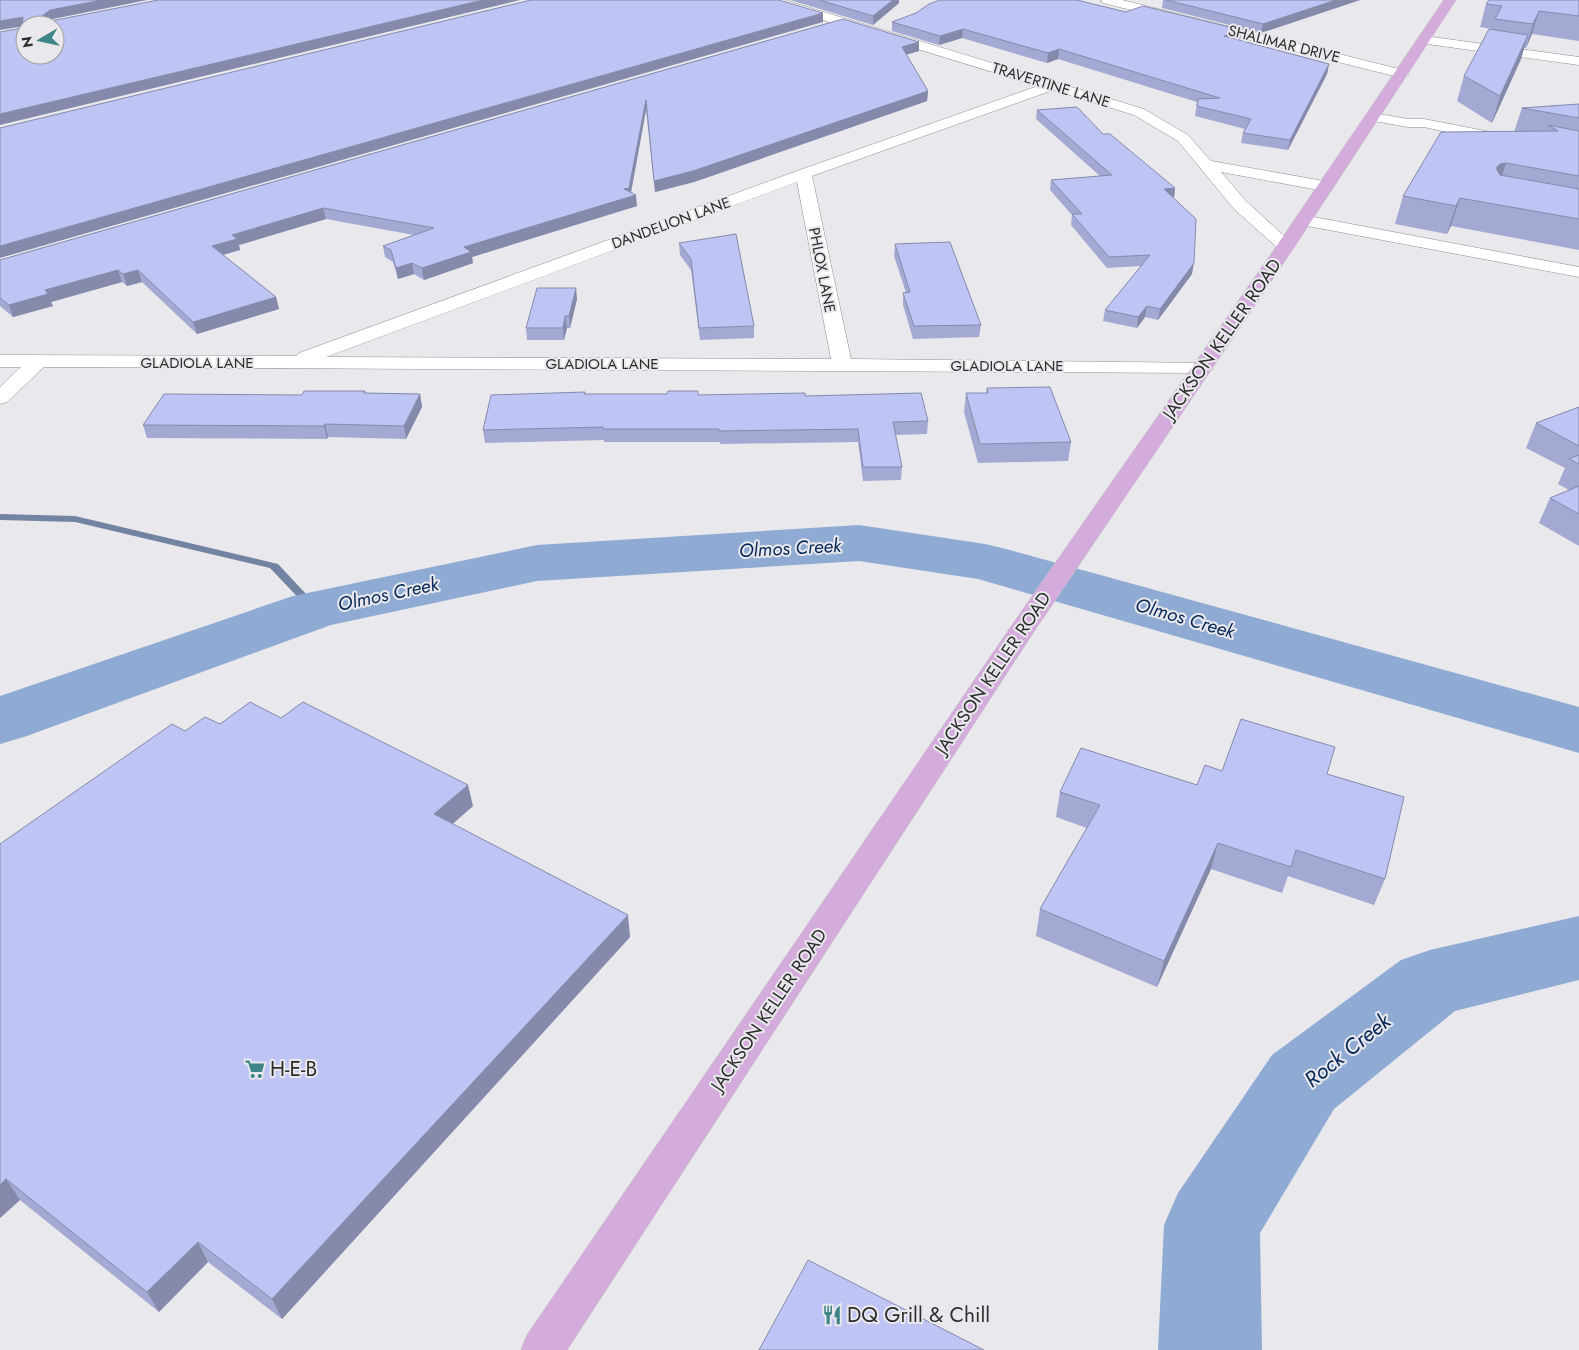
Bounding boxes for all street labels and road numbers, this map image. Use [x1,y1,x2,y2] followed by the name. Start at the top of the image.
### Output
[1226,19,1342,69] street label: SHALIMAR DRIVE
[989,57,1113,113] street label: TRAVERTINE LANE
[608,191,734,255] street label: DANDELION LANE
[803,225,841,315] street label: PHLOX LANE
[1155,253,1287,426] street label: JACKSON KELLER ROAD
[140,352,254,374] street label: GLADIOLA LANE
[545,353,659,375] street label: GLADIOLA LANE
[950,355,1064,377] street label: GLADIOLA LANE
[928,587,1057,761] street label: JACKSON KELLER ROAD
[704,924,833,1098] street label: JACKSON KELLER ROAD

